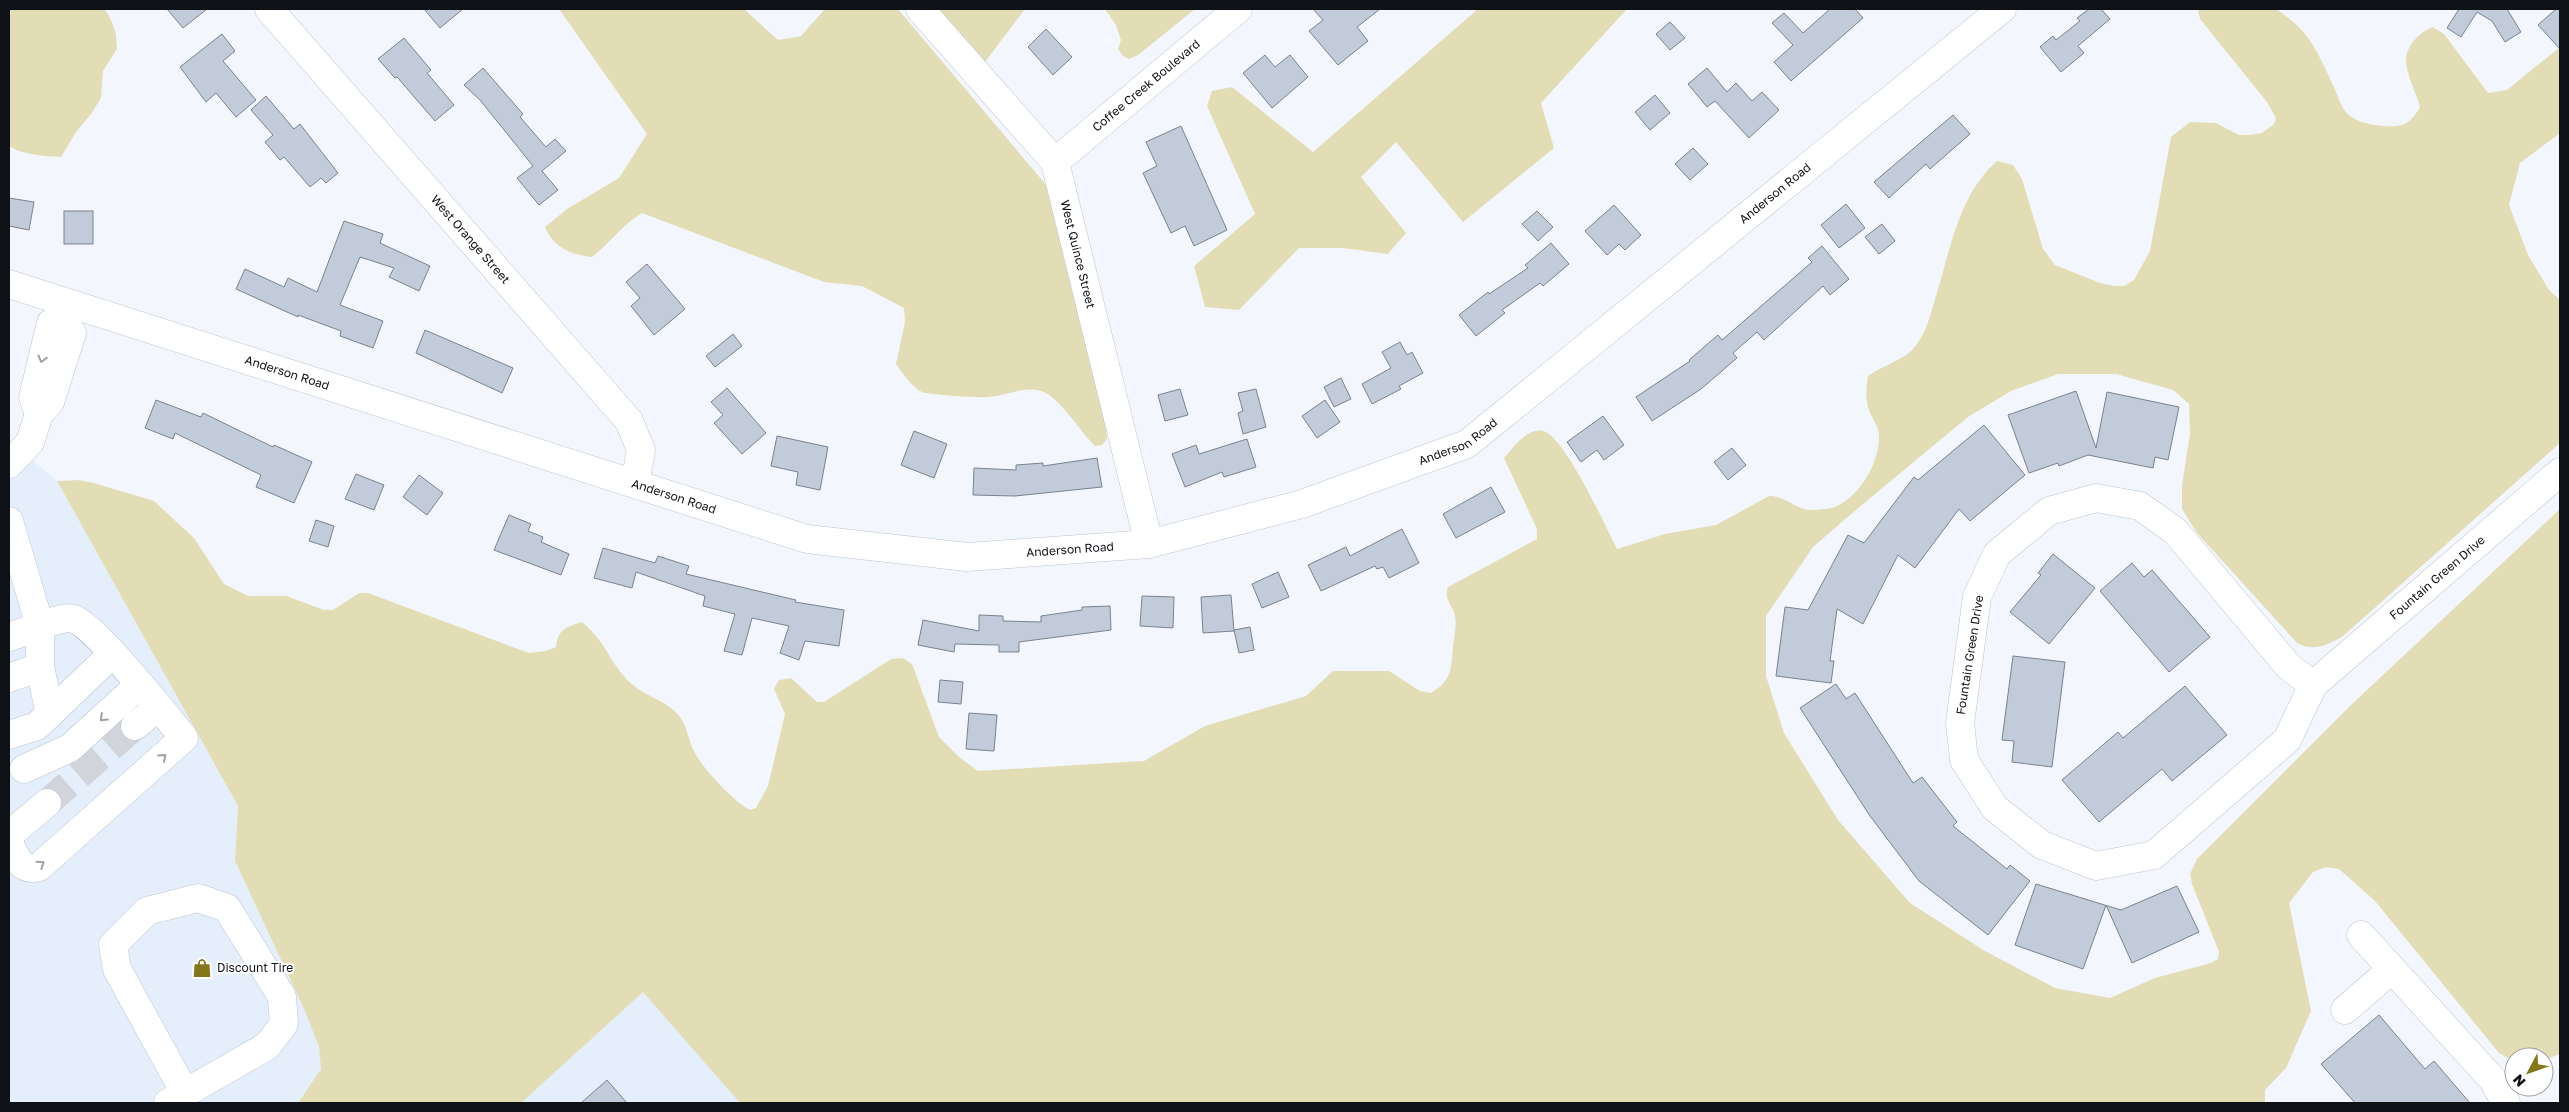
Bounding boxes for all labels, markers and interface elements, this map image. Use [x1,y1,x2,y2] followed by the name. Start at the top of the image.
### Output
[1089,36,1203,135] street label: Coffee Creek Boulevard
[1736,160,1814,227] street label: Anderson Road
[428,192,514,287] street label: West Orange Street
[1058,198,1099,310] street label: West Quince Street
[243,352,331,393] street label: Anderson Road
[37,354,47,363] one-way arrow
[1416,414,1500,468] street label: Anderson Road
[630,475,718,517] street label: Anderson Road
[2386,532,2488,623] street label: Fountain Green Drive
[1026,539,1114,560] street label: Anderson Road
[1953,594,1986,716] street label: Fountain Green Drive
[100,712,109,721] one-way arrow
[157,754,166,762] one-way arrow
[36,860,45,870] one-way arrow
[191,957,213,979] shop icon: Discount Tire
[217,960,293,975] place label: Discount Tire
[2504,1047,2554,1097] north arrow
[2509,1071,2529,1090] text: N

